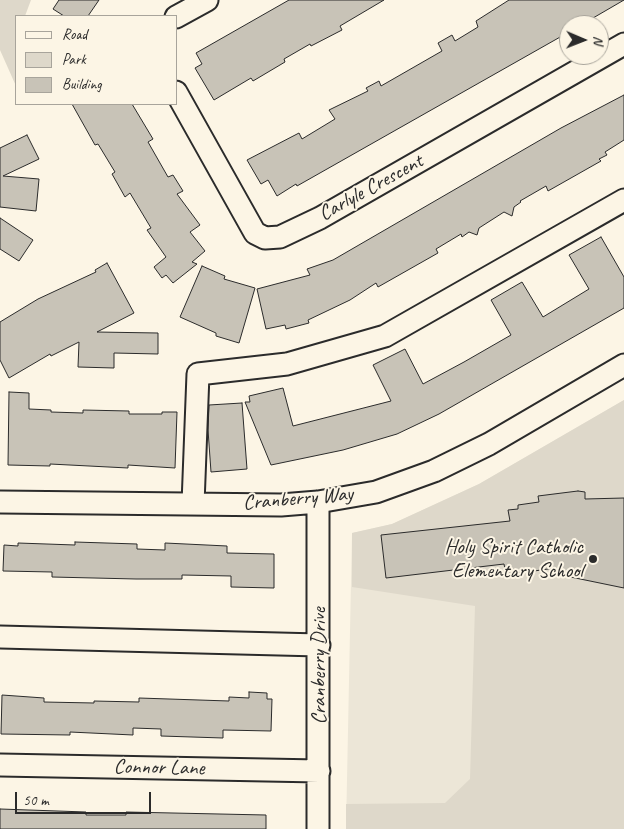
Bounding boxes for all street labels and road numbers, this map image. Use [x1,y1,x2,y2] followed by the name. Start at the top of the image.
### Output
[314,149,428,227] street label: Carlyle Crescent
[242,482,354,516] street label: Cranberry Way
[306,607,332,725] street label: Cranberry Drive
[113,755,205,781] street label: Connor Lane

